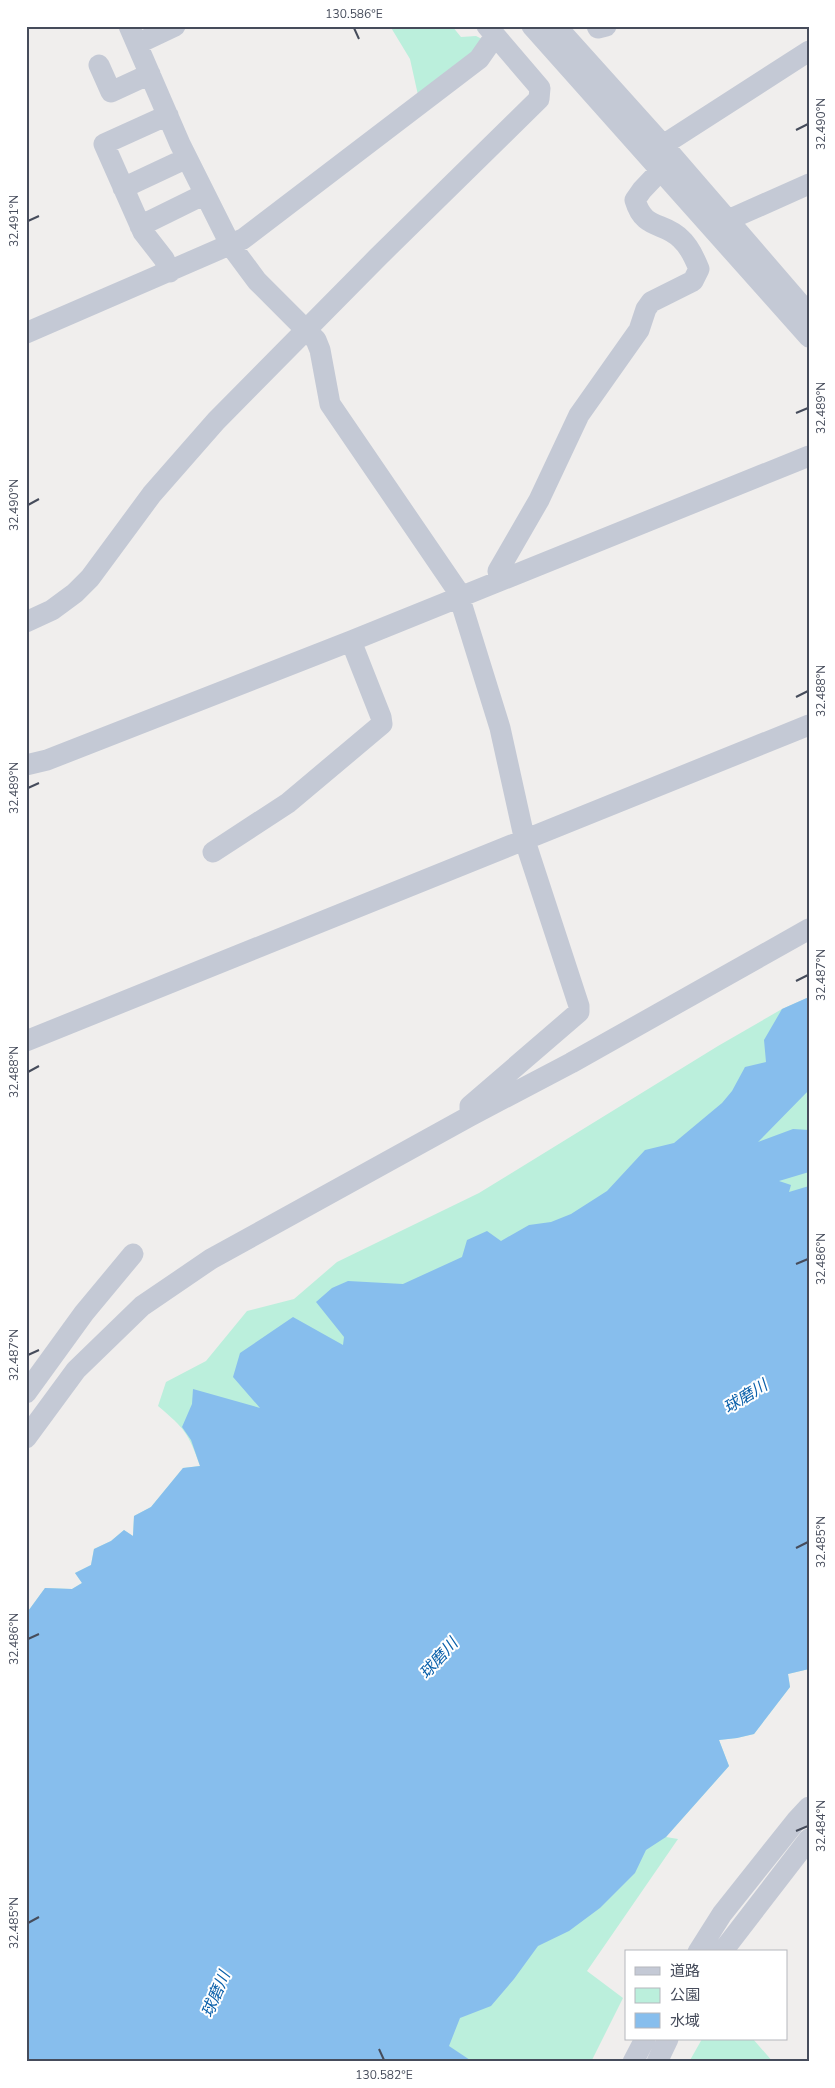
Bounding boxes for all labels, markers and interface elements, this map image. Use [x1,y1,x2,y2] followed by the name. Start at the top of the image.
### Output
[325,6,383,22] text: 130.586°E
[813,98,829,150] text: 32.490°N
[6,195,22,247] text: 32.491°N
[813,382,829,434] text: 32.489°N
[6,479,22,531] text: 32.490°N
[813,665,829,717] text: 32.488°N
[6,762,22,814] text: 32.489°N
[813,949,829,1001] text: 32.487°N
[6,1046,22,1098] text: 32.488°N
[813,1233,829,1285] text: 32.486°N
[6,1329,22,1381] text: 32.487°N
[719,1374,773,1419] water label: 球磨川
[813,1516,829,1568] text: 32.485°N
[6,1613,22,1665] text: 32.486°N
[415,1632,464,1684] water label: 球磨川
[813,1800,829,1852] text: 32.484°N
[6,1897,22,1949] text: 32.485°N
[625,1950,788,2040] legend
[670,1961,700,1981] text: 道路
[196,1966,236,2021] water label: 球磨川
[670,1985,700,2005] text: 公園
[670,2011,700,2031] text: 水域
[355,2067,413,2083] text: 130.582°E

